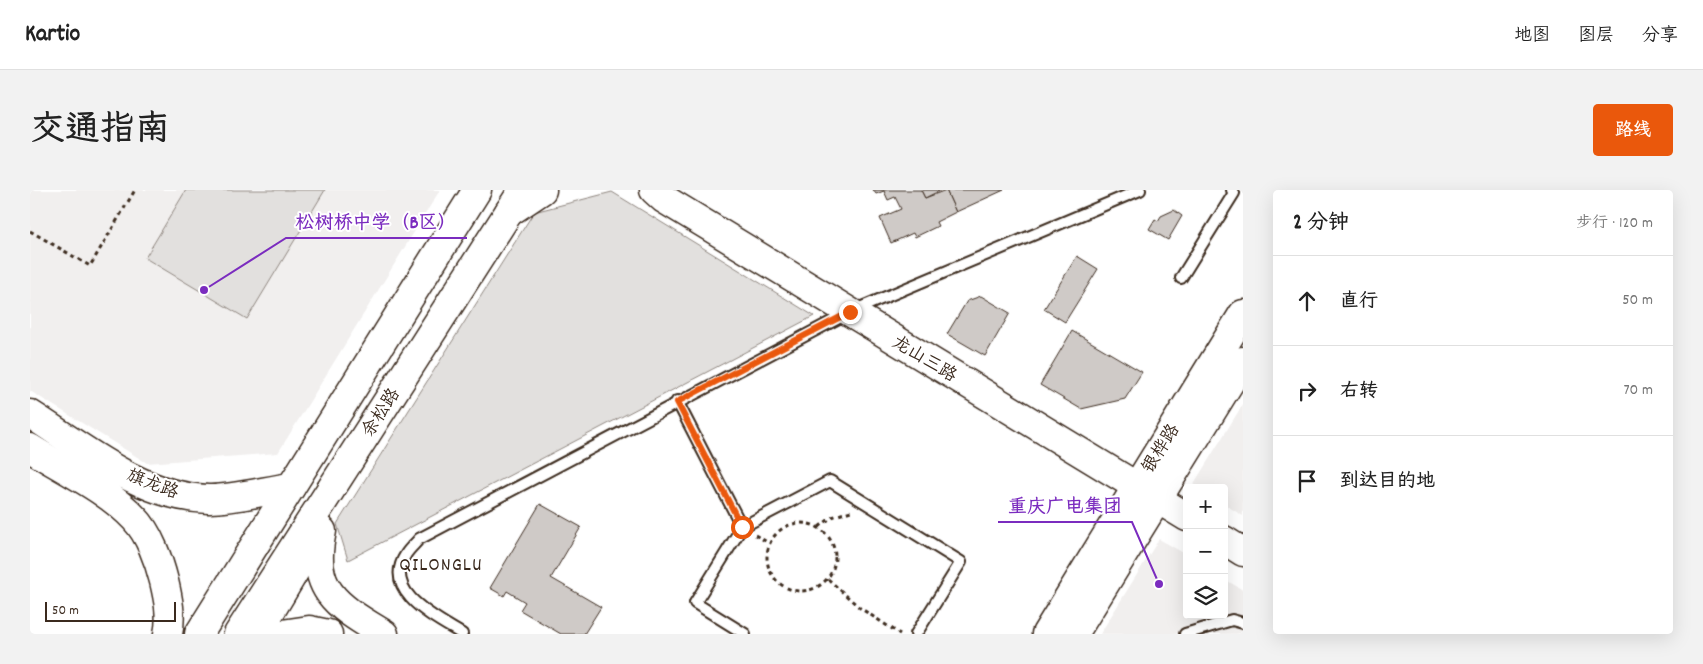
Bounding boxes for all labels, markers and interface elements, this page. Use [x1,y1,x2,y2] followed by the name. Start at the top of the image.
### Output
[25,18,80,52] text: Kartio
[1514,24,1550,49] text: 地图
[1578,24,1614,49] text: 图层
[1642,24,1678,49] text: 分享
[1593,104,1673,156] button: 路线
[30,107,170,157] text: 交通指南
[286,204,467,238] callout: 松树桥中学（B区）
[1293,209,1349,239] text: 2 分钟
[295,211,457,238] text: 松树桥中学（B区）
[1576,212,1653,235] text: 步行 · 120 m
[1293,287,1321,315] icon: ahead
[1340,289,1378,316] text: 直行
[1622,289,1653,312] text: 50 m
[839,301,862,324] route end
[886,331,961,389] street label: 龙山三路
[1293,377,1321,405] icon: right
[1340,379,1378,406] text: 右转
[1623,379,1653,402] text: 70 m
[357,384,407,443] street label: 余松路
[1137,420,1187,479] street label: 银桦路
[122,464,182,507] street label: 旗龙路
[1293,467,1321,495] icon: arrive
[1340,469,1435,496] text: 到达目的地
[1183,484,1228,619] map controls
[1183,484,1228,529] button: +
[998,488,1132,522] callout: 重庆广电集团
[1008,495,1122,522] text: 重庆广电集团
[731,516,754,539] route start
[1183,529,1228,574] button: −
[399,552,483,580] district label: QILONGLU
[1183,574,1228,619] button: layers
[45,599,176,622] scale bar
[52,601,79,621] text: 50 m

